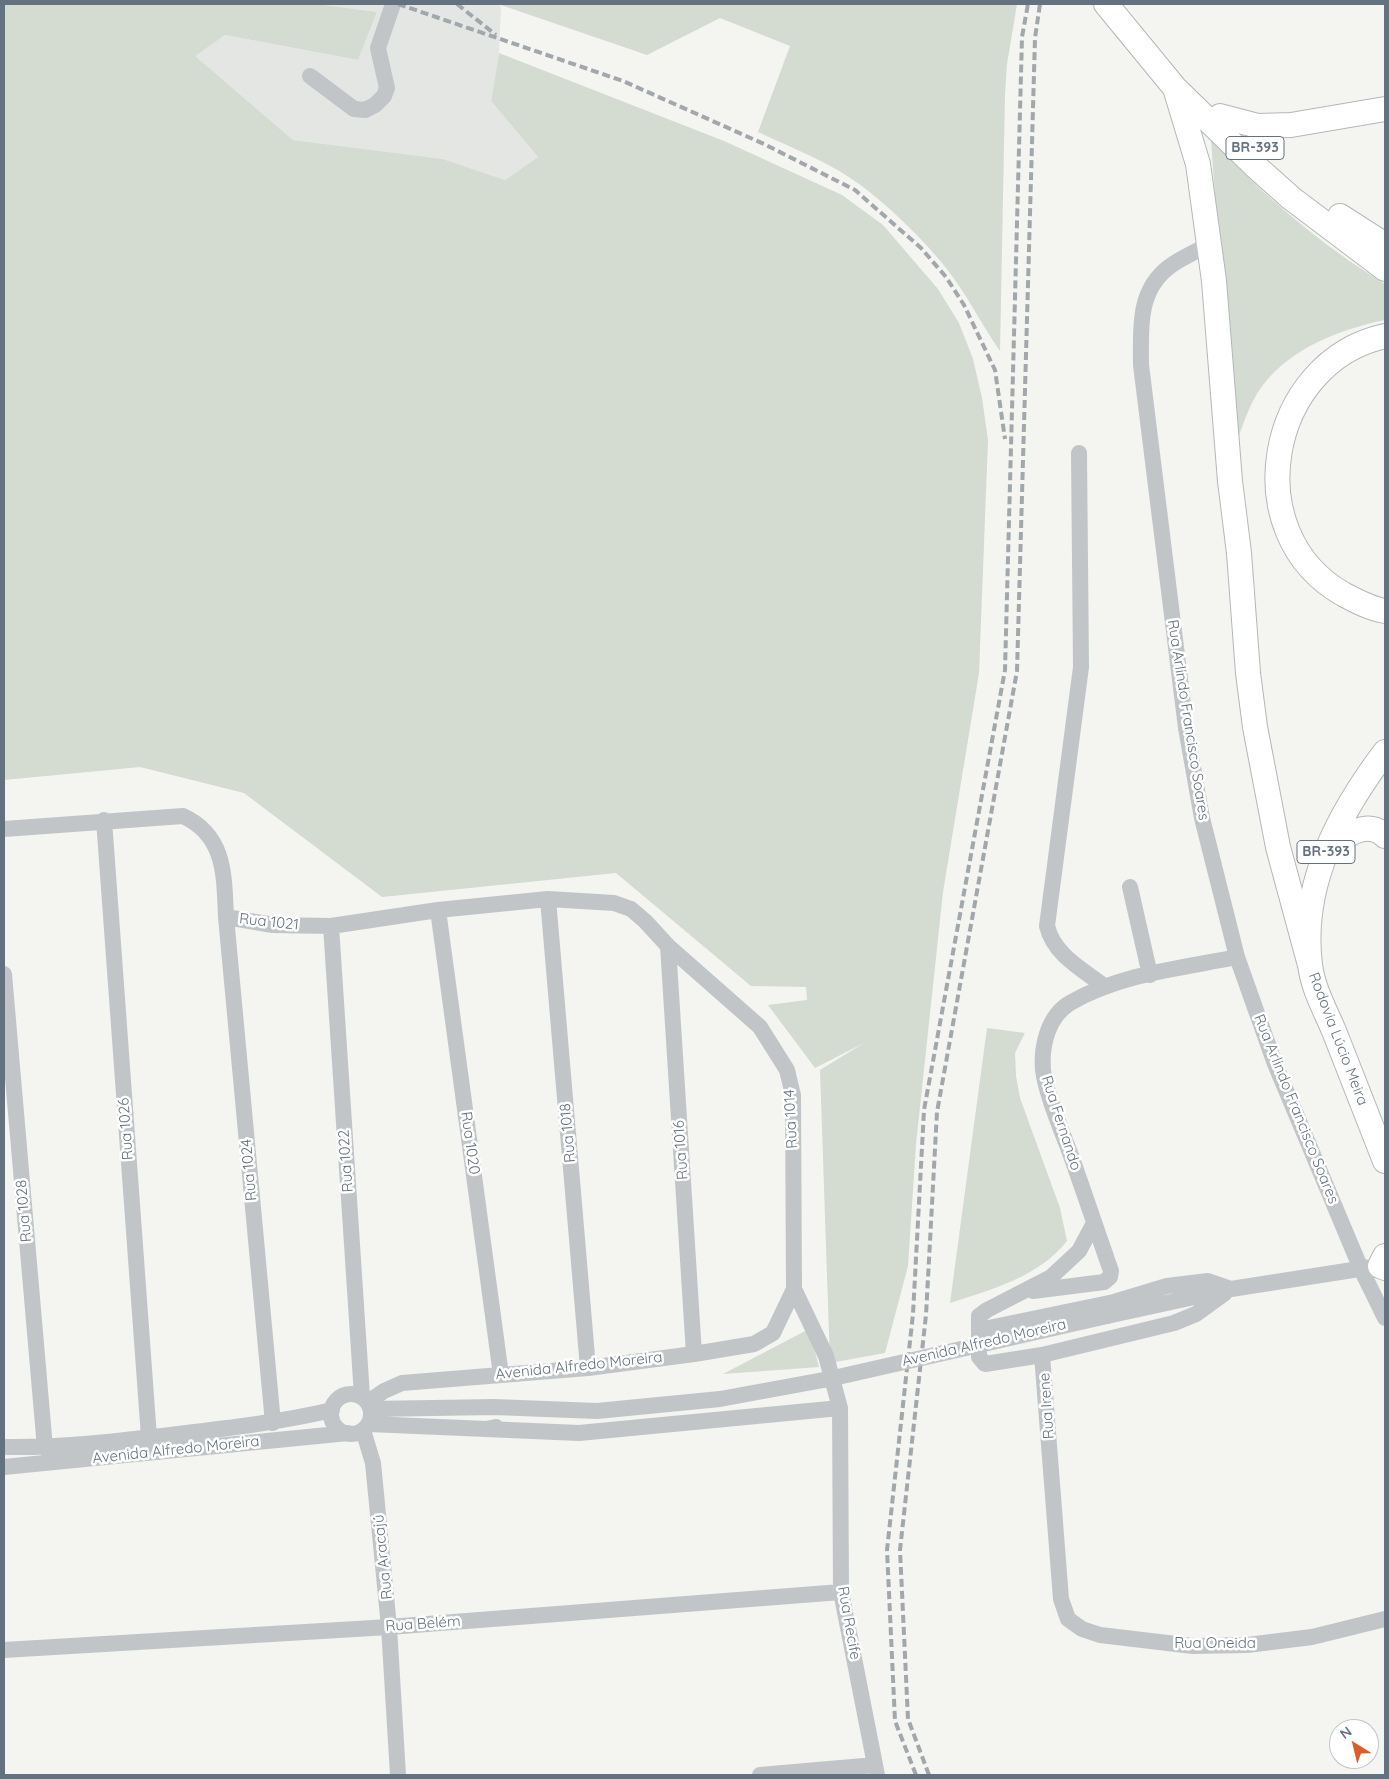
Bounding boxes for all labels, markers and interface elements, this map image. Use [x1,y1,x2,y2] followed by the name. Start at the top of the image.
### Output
[1226,136,1284,160] road number: BR-393
[1163,618,1213,822] street label: Rua Arlindo Francisco Soares
[1297,840,1355,864] road number: BR-393
[238,910,300,934] street label: Rua 1021
[1304,970,1372,1108] street label: Rodovia Lúcio Meira
[1250,1012,1342,1206] street label: Rua Arlindo Francisco Soares
[1037,1073,1085,1173] street label: Rua Fernando
[780,1089,802,1149] street label: Rua 1014
[115,1097,137,1161] street label: Rua 1026
[556,1102,580,1164] street label: Rua 1018
[457,1110,483,1176] street label: Rua 1020
[670,1120,692,1180] street label: Rua 1016
[335,1129,357,1193] street label: Rua 1022
[237,1138,261,1202] street label: Rua 1024
[12,1179,36,1243] street label: Rua 1028
[900,1315,1068,1371] street label: Avenida Alfredo Moreira
[495,1348,663,1384] street label: Avenida Alfredo Moreira
[1036,1372,1058,1440] street label: Rua Irene
[92,1432,260,1468] street label: Avenida Alfredo Moreira
[370,1514,396,1600] street label: Rua Aracajú
[834,1585,864,1661] street label: Rua Recife
[385,1612,461,1636] street label: Rua Belém
[1174,1634,1256,1652] street label: Rua Oneida
[1329,1719,1379,1769] north arrow
[1336,1722,1355,1743] text: N

